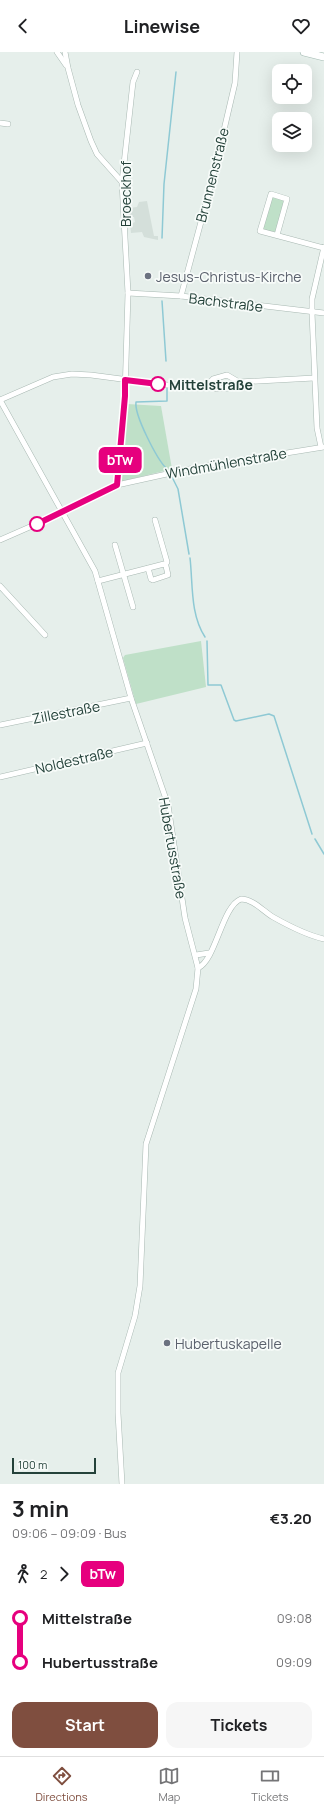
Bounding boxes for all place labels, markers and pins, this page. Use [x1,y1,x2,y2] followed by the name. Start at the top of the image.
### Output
[156,267,301,286] place label: Jesus-Christus-Kirche
[143,271,153,281] marker: Jesus-Christus-Kirche
[169,375,253,394] place label: Mittelstraße
[150,376,166,392] marker: Mittelstraße
[29,516,45,532] unlabelled marker
[175,1334,282,1353] place label: Hubertuskapelle
[162,1338,172,1348] marker: Hubertuskapelle

